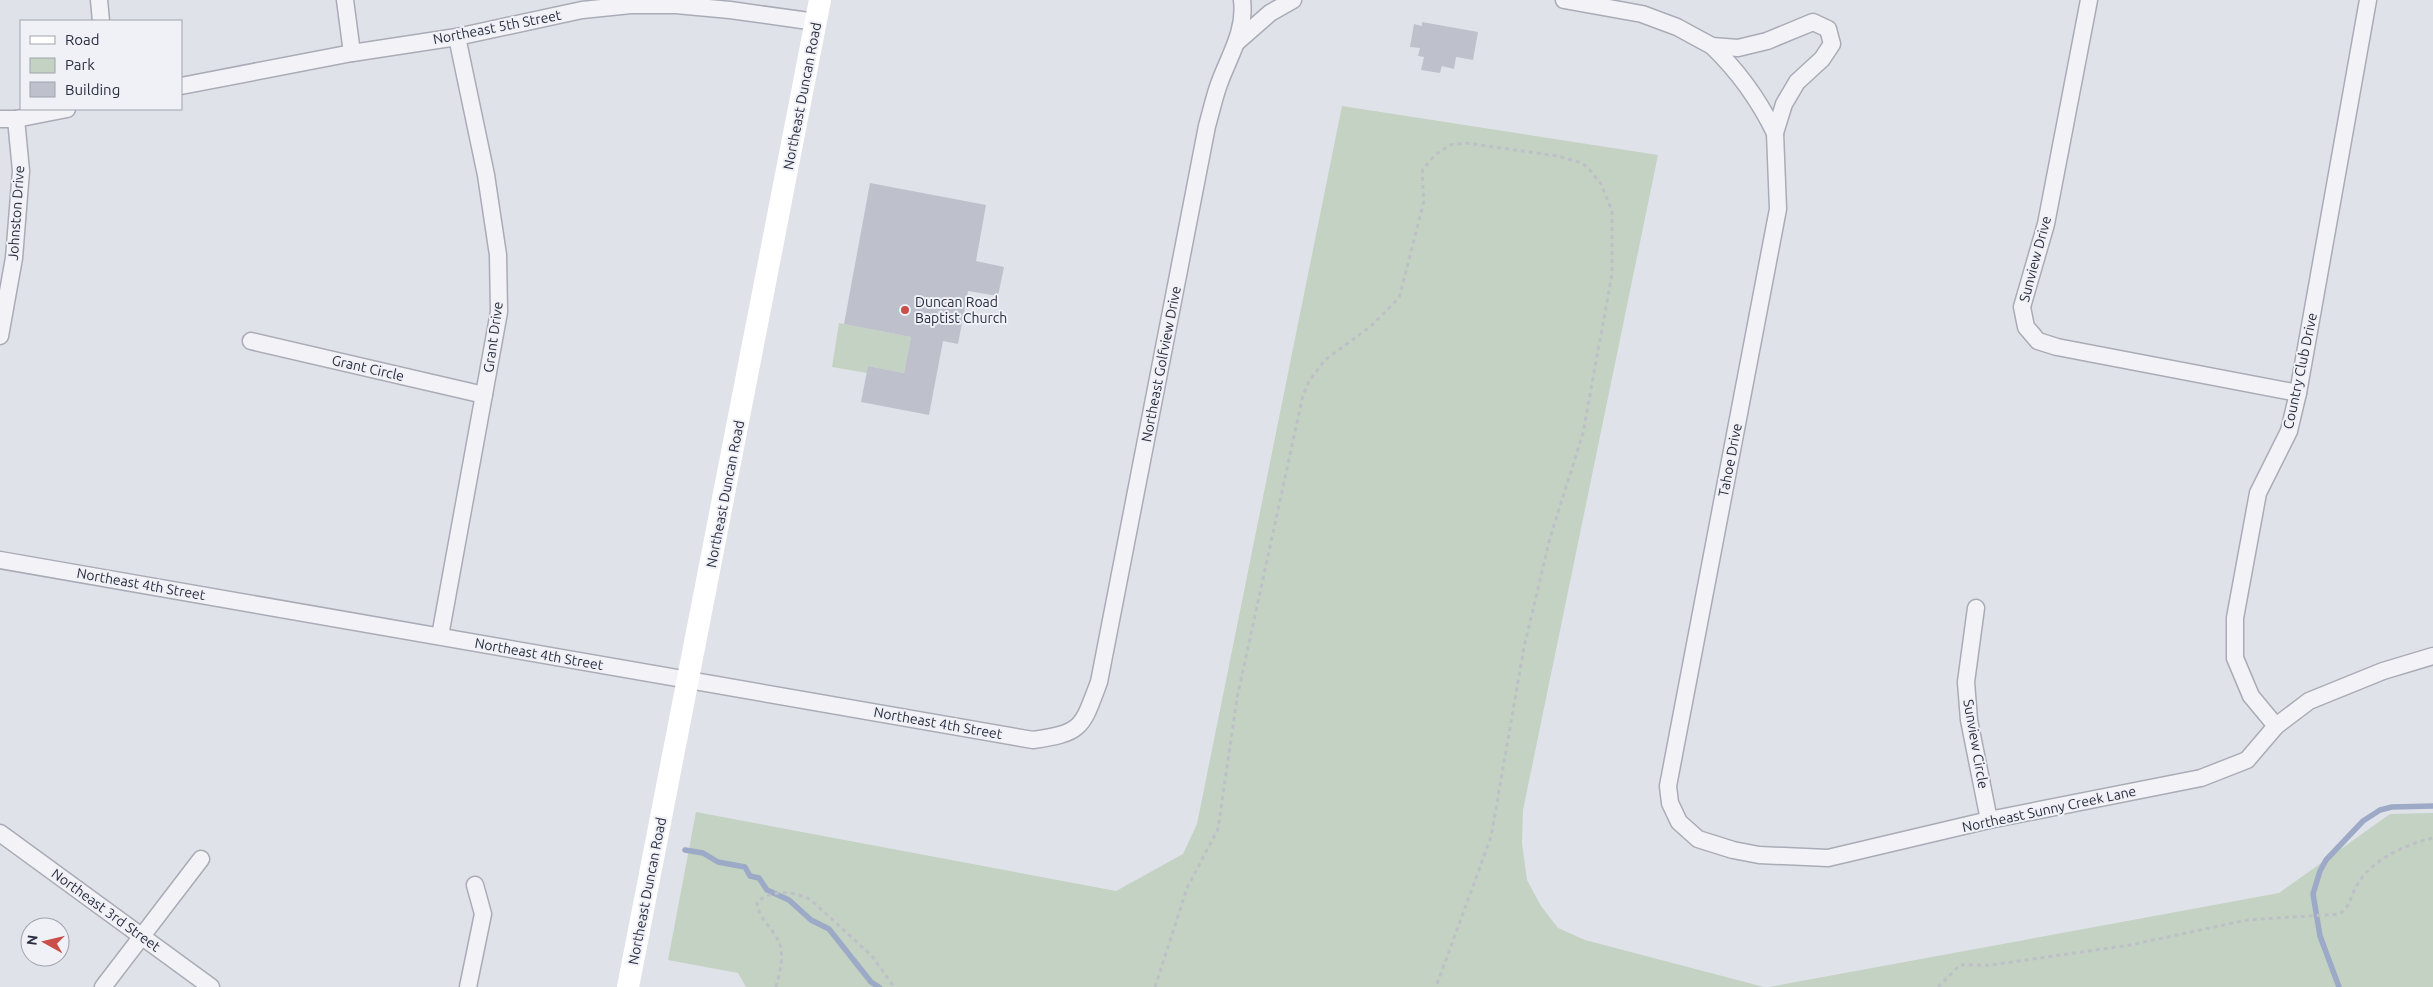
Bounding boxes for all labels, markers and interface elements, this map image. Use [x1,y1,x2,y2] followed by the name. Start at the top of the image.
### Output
[431,7,563,47] street label: Northeast 5th Street
[20,20,182,110] legend
[780,21,824,171] street label: Northeast Duncan Road
[65,31,100,48] text: Road
[65,56,95,73] text: Park
[65,81,120,98] text: Building
[5,165,27,261] street label: Johnston Drive
[2016,214,2054,304] street label: Sunview Drive
[1138,285,1184,443] street label: Northeast Golfview Drive
[915,294,1007,326] place label: Duncan Road Baptist Church
[480,300,506,374] street label: Grant Drive
[899,304,911,316] marker: Duncan Road Baptist Church
[2280,311,2320,431] street label: Country Club Drive
[330,352,406,384] street label: Grant Circle
[703,419,747,569] street label: Northeast Duncan Road
[1715,422,1745,498] street label: Tahoe Drive
[75,565,207,603] street label: Northeast 4th Street
[473,635,605,673] street label: Northeast 4th Street
[1960,698,1992,790] street label: Sunview Circle
[872,704,1004,742] street label: Northeast 4th Street
[1961,783,2137,835] street label: Northeast Sunny Creek Lane
[625,816,669,966] street label: Northeast Duncan Road
[49,865,164,955] street label: Northeast 3rd Street
[20,917,70,967] north arrow
[23,934,41,946] text: N

